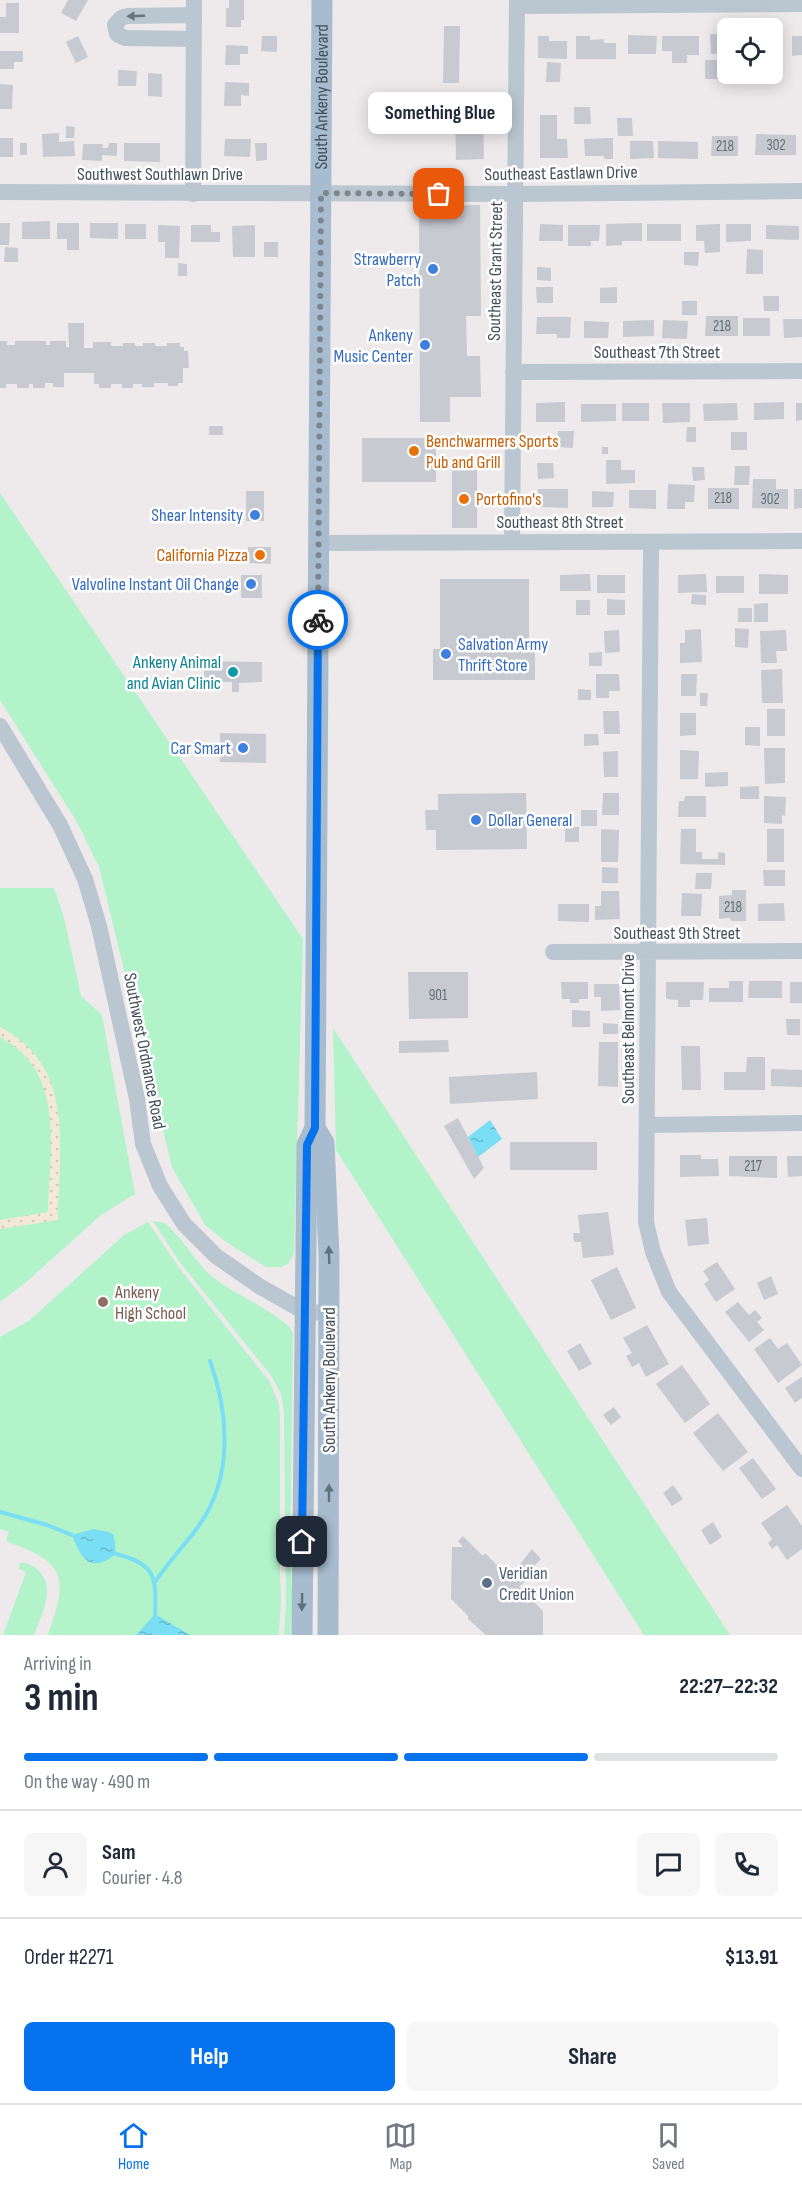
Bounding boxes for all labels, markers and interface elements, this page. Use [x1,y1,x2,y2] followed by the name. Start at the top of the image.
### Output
[126,11,145,21] one-way arrow
[717,18,783,84] map controls
[717,18,783,84] button: locate
[311,24,333,170] street label: South Ankeny Boulevard
[367,92,511,134] callout: Something Blue
[385,101,495,125] text: Something Blue
[766,136,786,155] house number: 302
[716,137,734,156] house number: 218
[484,162,638,185] street label: Southeast Eastlawn Drive
[77,164,243,185] street label: Southwest Southlawn Drive
[413,168,464,219] pin
[422,177,455,210] icon: bag
[484,200,507,341] street label: Southeast Grant Street
[354,249,421,291] place label: Strawberry Patch
[426,262,440,276] marker: Strawberry Patch
[713,317,731,336] house number: 218
[334,325,413,367] place label: Ankeny Music Center
[418,338,432,352] marker: Ankeny Music Center
[594,342,721,363] street label: Southeast 7th Street
[426,431,559,473] place label: Benchwarmers Sports Pub and Grill
[407,444,421,458] marker: Benchwarmers Sports Pub and Grill
[476,489,542,510] place label: Portofino's
[714,489,732,508] house number: 218
[760,490,780,509] house number: 302
[457,492,471,506] marker: Portofino's
[151,505,243,526] place label: Shear Intensity
[248,508,262,522] marker: Shear Intensity
[497,512,624,533] street label: Southeast 8th Street
[156,545,248,566] place label: California Pizza
[253,548,267,562] marker: California Pizza
[72,574,239,595] place label: Valvoline Instant Oil Change
[244,577,258,591] marker: Valvoline Instant Oil Change
[288,590,348,650] courier
[302,604,335,637] icon: bike
[458,634,548,676] place label: Salvation Army Thrift Store
[439,647,453,661] marker: Salvation Army Thrift Store
[127,652,221,694] place label: Ankeny Animal and Avian Clinic
[226,665,240,679] marker: Ankeny Animal and Avian Clinic
[171,738,232,759] place label: Car Smart
[236,741,250,755] marker: Car Smart
[488,810,572,831] place label: Dollar General
[469,813,483,827] marker: Dollar General
[724,898,742,917] house number: 218
[613,923,741,944] street label: Southeast 9th Street
[618,954,639,1104] street label: Southeast Belmont Drive
[119,971,170,1131] street label: Southwest Ordnance Road
[429,986,448,1005] house number: 901
[744,1157,762,1176] house number: 217
[324,1245,333,1264] one-way arrow
[114,1282,186,1324] place label: Ankeny High School
[96,1295,110,1309] marker: Ankeny High School
[319,1307,340,1453] street label: South Ankeny Boulevard
[324,1483,334,1502] one-way arrow
[276,1516,327,1567] pin
[285,1525,318,1558] icon: home
[499,1563,574,1605] place label: Veridian Credit Union
[480,1576,494,1590] marker: Veridian Credit Union
[297,1592,307,1611] one-way arrow
[24,1652,92,1676] text: Arriving in
[679,1673,778,1700] text: 22:27–22:32
[24,1675,99,1722] text: 3 min
[24,1770,150,1794] text: On the way · 490 m
[24,1833,87,1896] button: person
[637,1833,700,1896] button: chat
[715,1833,778,1896] button: phone
[102,1839,136,1866] text: Sam
[102,1866,183,1890] text: Courier · 4.8
[24,1944,113,1971] text: Order #2271
[725,1944,778,1971] text: $13.91
[24,2022,395,2091] button: Help
[407,2022,778,2091] button: Share
[117,2119,150,2174] tab: Home
[384,2119,417,2174] tab: Map
[652,2119,685,2174] tab: Saved

